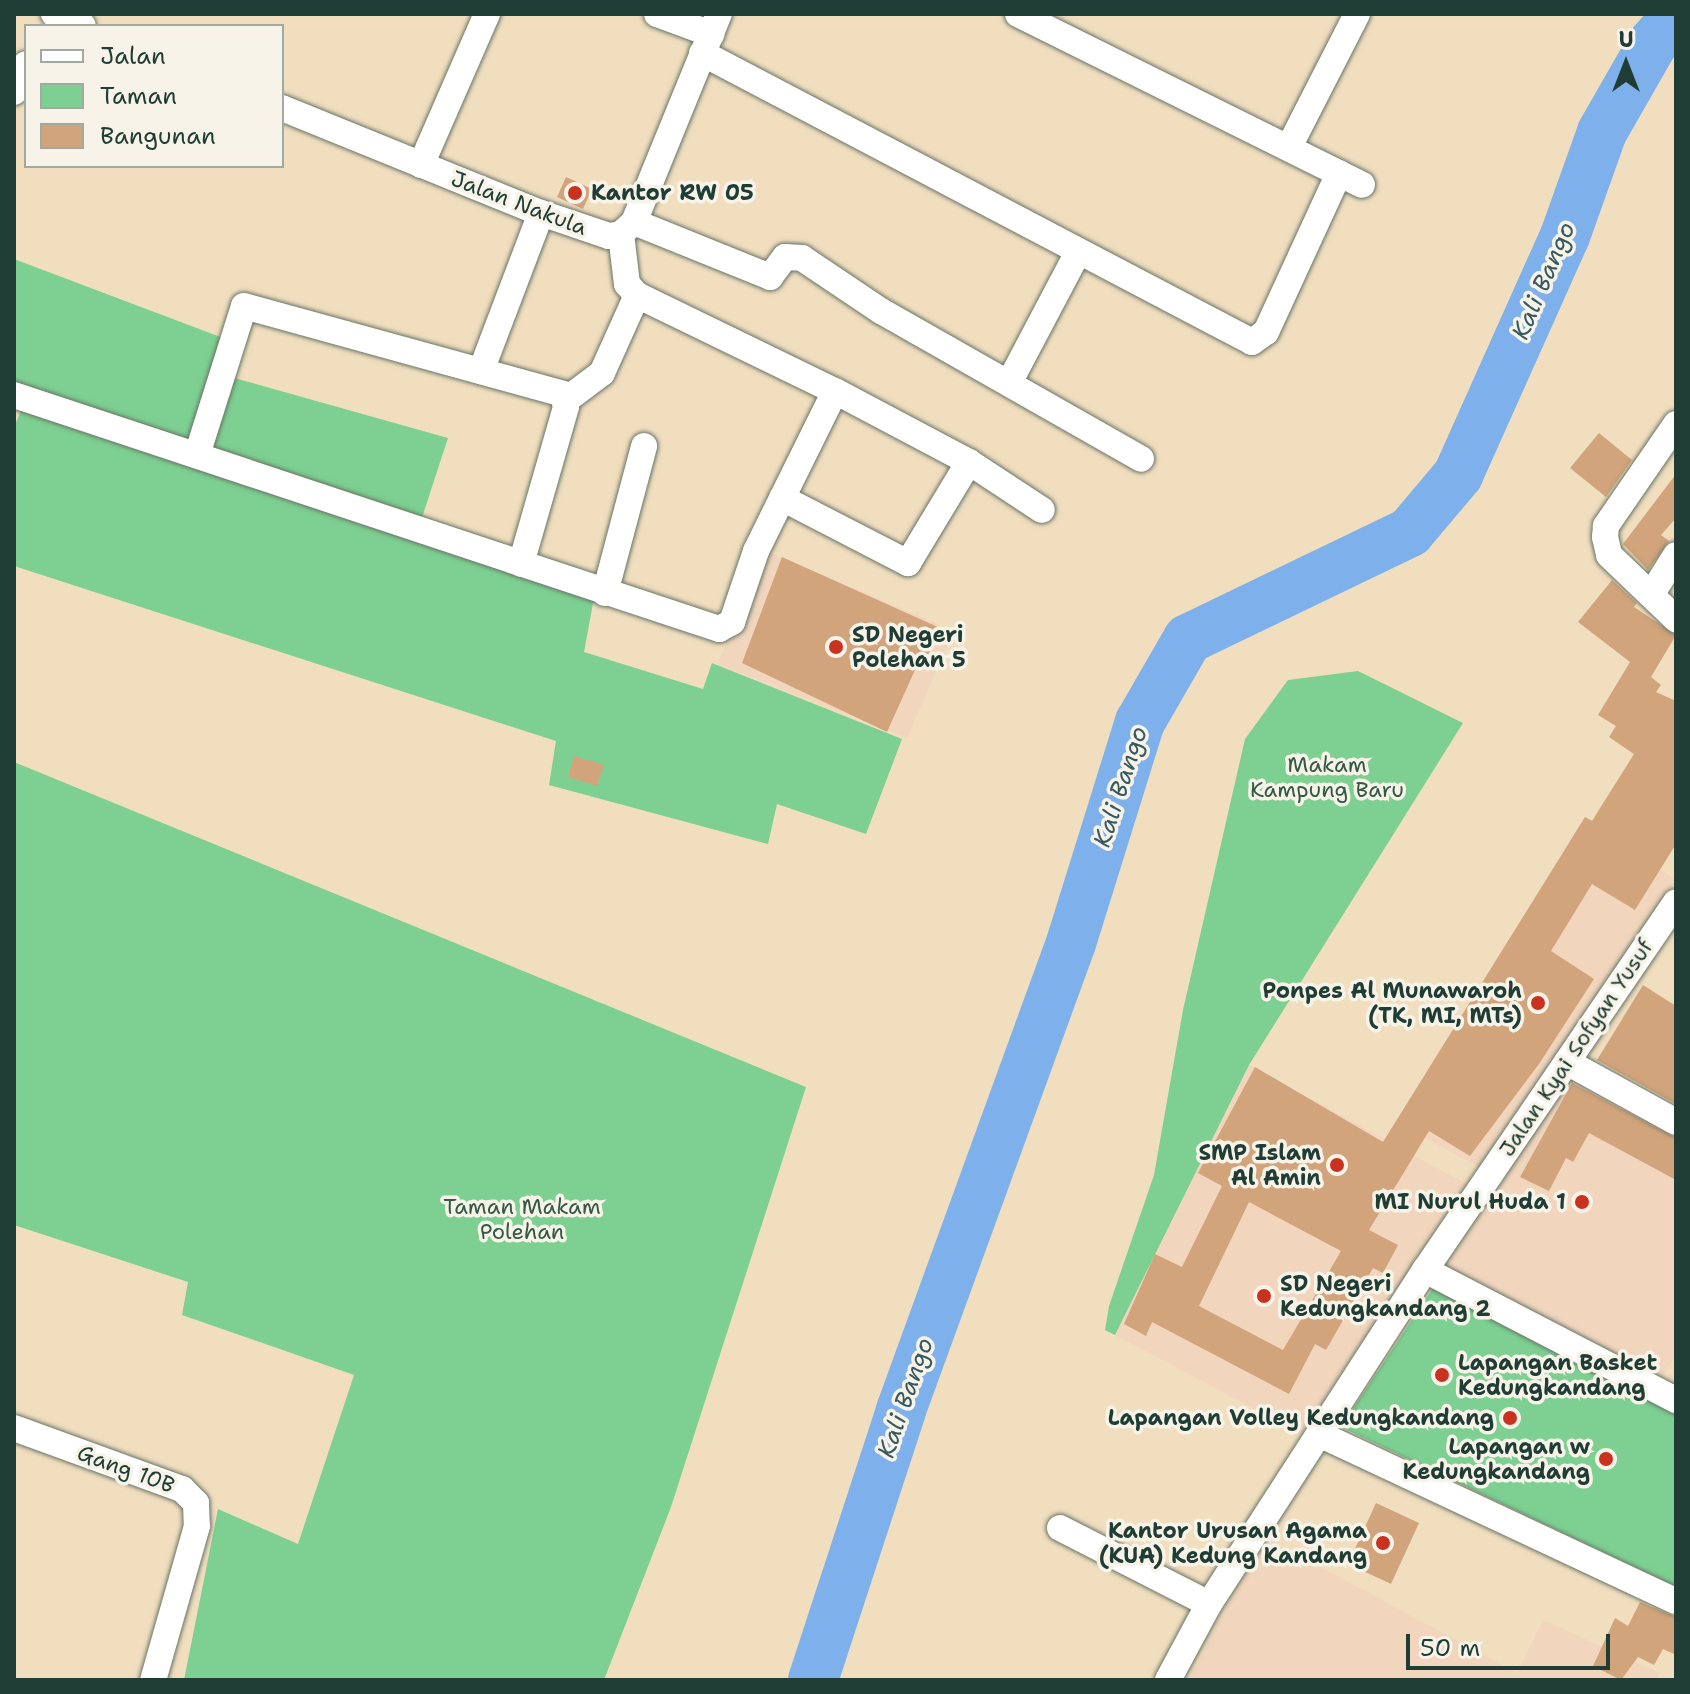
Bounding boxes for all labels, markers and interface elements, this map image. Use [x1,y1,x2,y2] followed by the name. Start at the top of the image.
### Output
[24,24,284,168] legend
[1586,24,1666,104] north arrow
[1618,25,1634,54] text: U
[100,40,166,72] text: Jalan
[100,80,177,112] text: Taman
[100,120,216,152] text: Bangunan
[447,165,591,241] street label: Jalan Nakula
[591,180,754,206] place label: Kantor RW 05
[566,184,584,202] marker: Kantor RW 05
[1506,218,1582,344] water label: Kali Bango
[852,621,966,672] place label: SD Negeri Polehan 5
[827,638,845,656] marker: SD Negeri Polehan 5
[1088,723,1154,851] water label: Kali Bango
[1250,751,1404,802] park label: Makam Kampung Baru
[1493,934,1659,1162] street label: Jalan Kyai Sofyan Yusuf
[1263,977,1522,1028] place label: Ponpes Al Munawaroh (TK, MI, MTs)
[1529,994,1547,1012] marker: Ponpes Al Munawaroh (TK, MI, MTs)
[1198,1139,1321,1190] place label: SMP Islam Al Amin
[1328,1156,1346,1174] marker: SMP Islam Al Amin
[1374,1189,1566,1215] place label: MI Nurul Huda 1
[443,1193,601,1244] park label: Taman Makam Polehan
[1573,1193,1591,1211] marker: MI Nurul Huda 1
[1280,1270,1491,1322] place label: SD Negeri Kedungkandang 2
[1255,1287,1273,1305] marker: SD Negeri Kedungkandang 2
[872,1334,940,1462] water label: Kali Bango
[1458,1349,1657,1400] place label: Lapangan Basket Kedungkandang
[1433,1366,1451,1384] marker: Lapangan Basket Kedungkandang
[1108,1405,1494,1431] place label: Lapangan Volley Kedungkandang
[1501,1409,1519,1427] marker: Lapangan Volley Kedungkandang
[1402,1433,1590,1484] place label: Lapangan w Kedungkandang
[74,1439,178,1499] street label: Gang 10B
[1597,1450,1615,1468] marker: Lapangan w Kedungkandang
[1099,1517,1367,1568] place label: Kantor Urusan Agama (KUA) Kedung Kandang
[1374,1534,1392,1552] marker: Kantor Urusan Agama (KUA) Kedung Kandang
[1410,1618,1614,1668] scale bar
[1420,1632,1480,1664] text: 50 m

